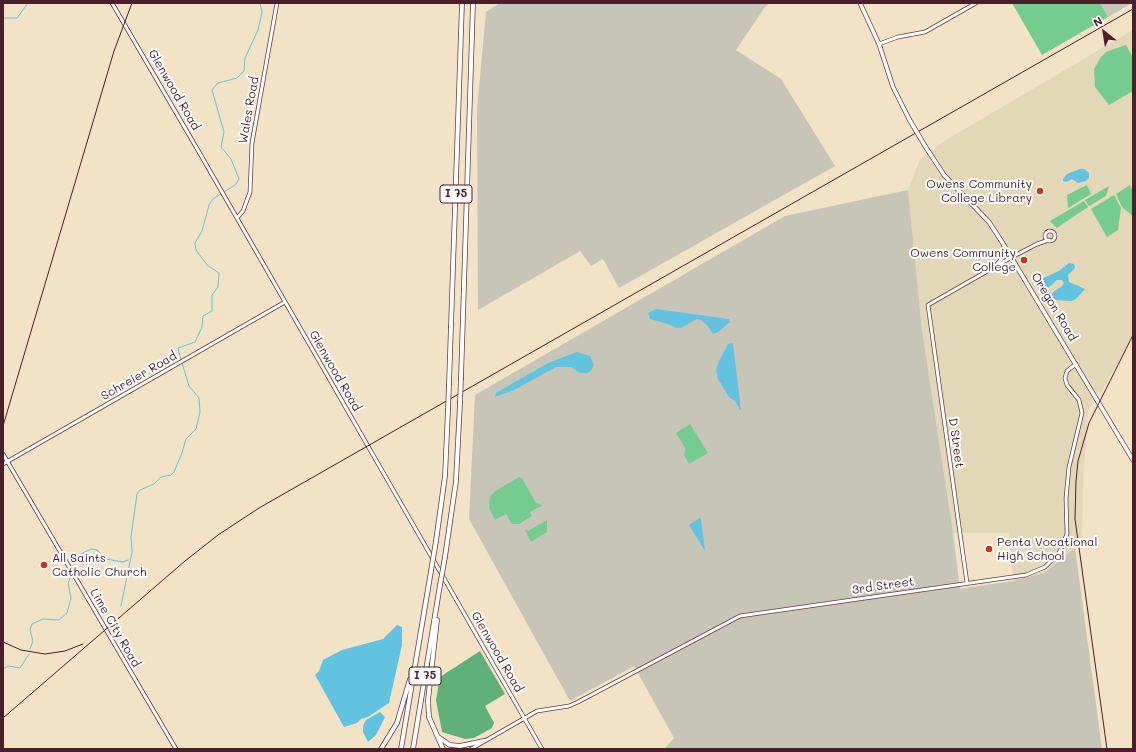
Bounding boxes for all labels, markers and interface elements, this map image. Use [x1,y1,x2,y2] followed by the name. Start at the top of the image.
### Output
[1084,12,1124,52] north arrow
[1090,13,1105,30] text: N
[145,47,203,133] street label: Glenwood Road
[236,75,262,145] street label: Wales Road
[926,177,1032,205] place label: Owens Community College Library
[440,185,472,203] road number: I 75
[1035,186,1045,196] marker: Owens Community College Library
[910,246,1016,274] place label: Owens Community College
[1019,255,1029,265] marker: Owens Community College
[1028,270,1080,344] street label: Oregon Road
[306,328,364,414] street label: Glenwood Road
[99,349,179,403] street label: Schreier Road
[945,417,967,469] street label: D Street
[997,535,1098,563] place label: Penta Vocational High School
[984,544,994,554] marker: Penta Vocational High School
[52,551,147,579] place label: All Saints Catholic Church
[39,560,49,570] marker: All Saints Catholic Church
[851,575,915,597] street label: 3rd Street
[87,586,143,670] street label: Lime City Road
[468,609,526,695] street label: Glenwood Road
[409,667,441,685] road number: I 75

